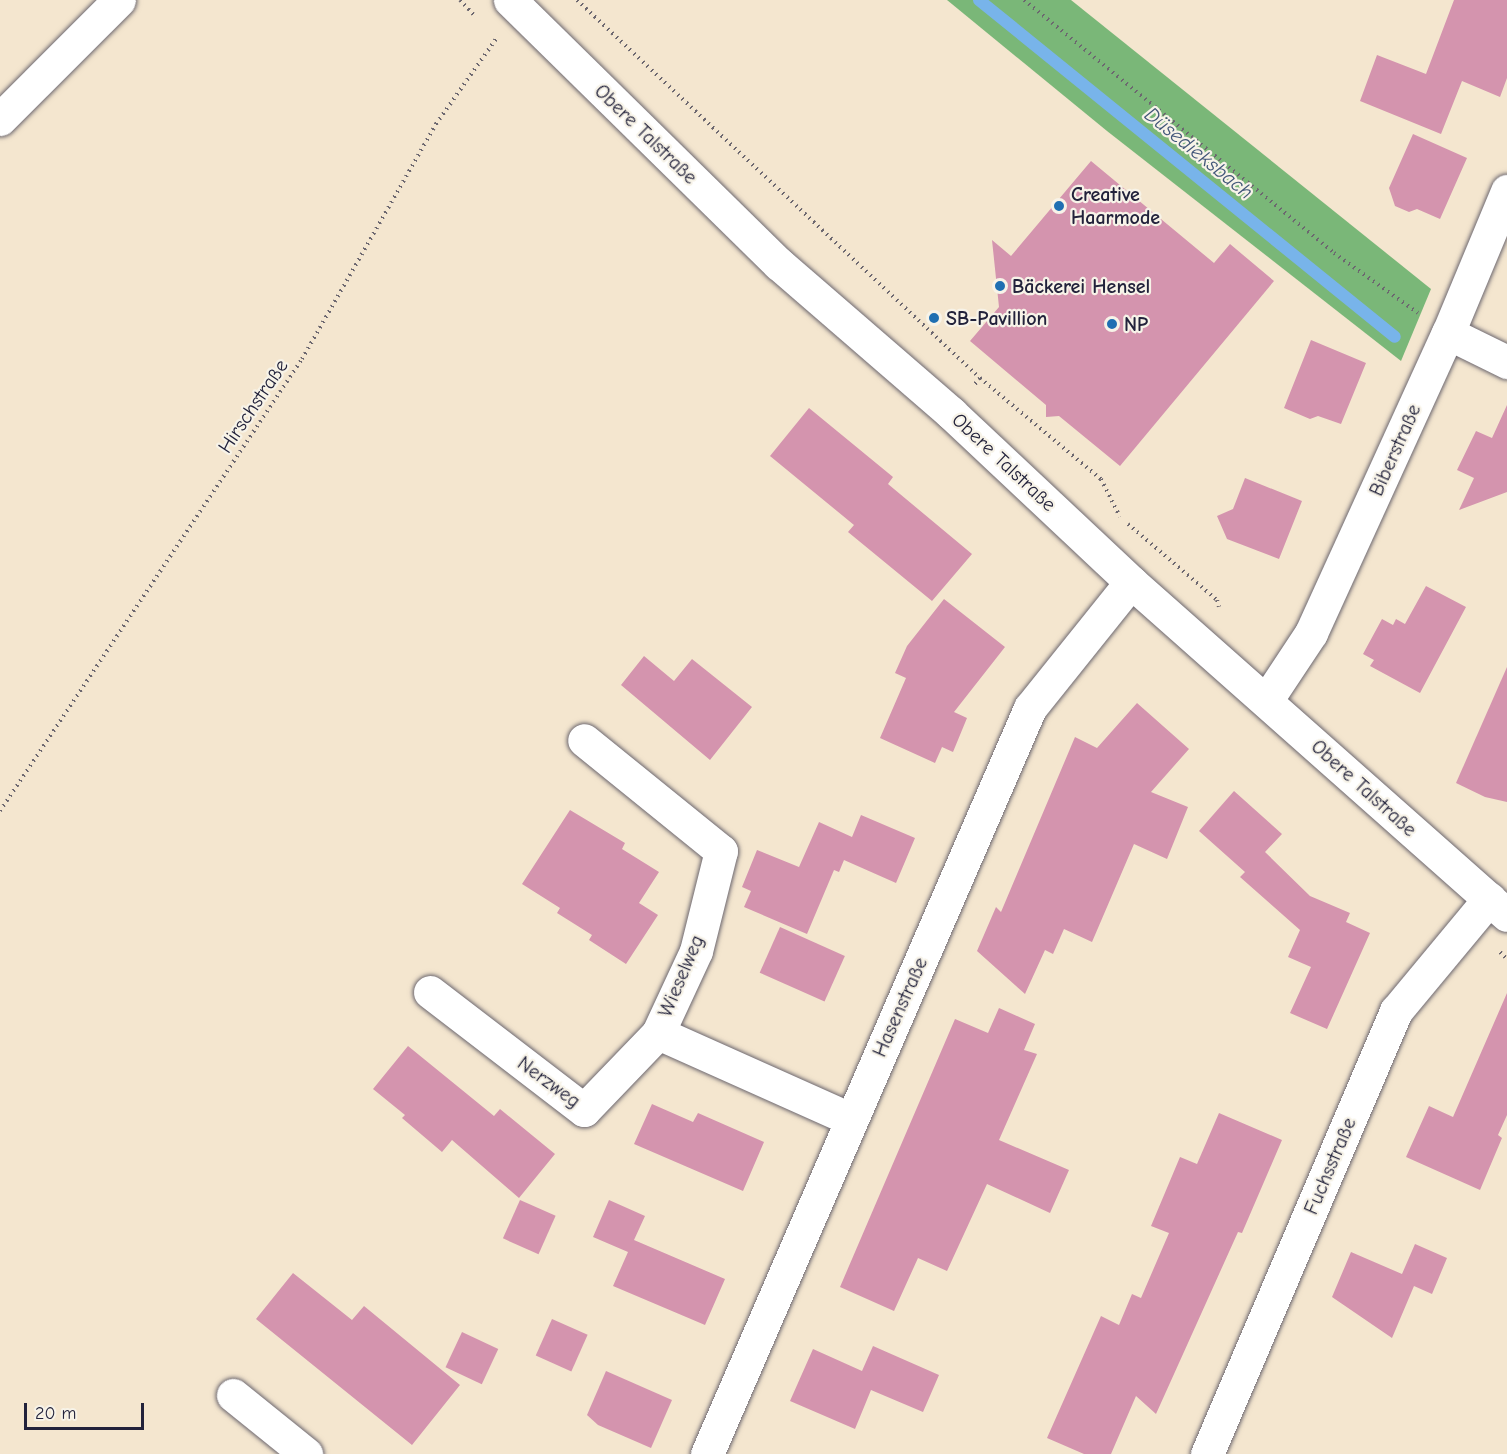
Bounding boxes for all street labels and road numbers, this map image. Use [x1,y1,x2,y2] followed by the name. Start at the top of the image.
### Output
[590,79,702,189] street label: Obere Talstraße
[213,355,293,457] street label: Hirschstraße
[1364,400,1426,500] street label: Biberstraße
[947,408,1061,516] street label: Obere Talstraße
[1306,734,1422,842] street label: Obere Talstraße
[653,931,709,1021] street label: Wieselweg
[867,953,933,1061] street label: Hasenstraße
[513,1051,585,1113] street label: Nerzweg
[1299,1114,1361,1218] street label: Fuchsstraße

